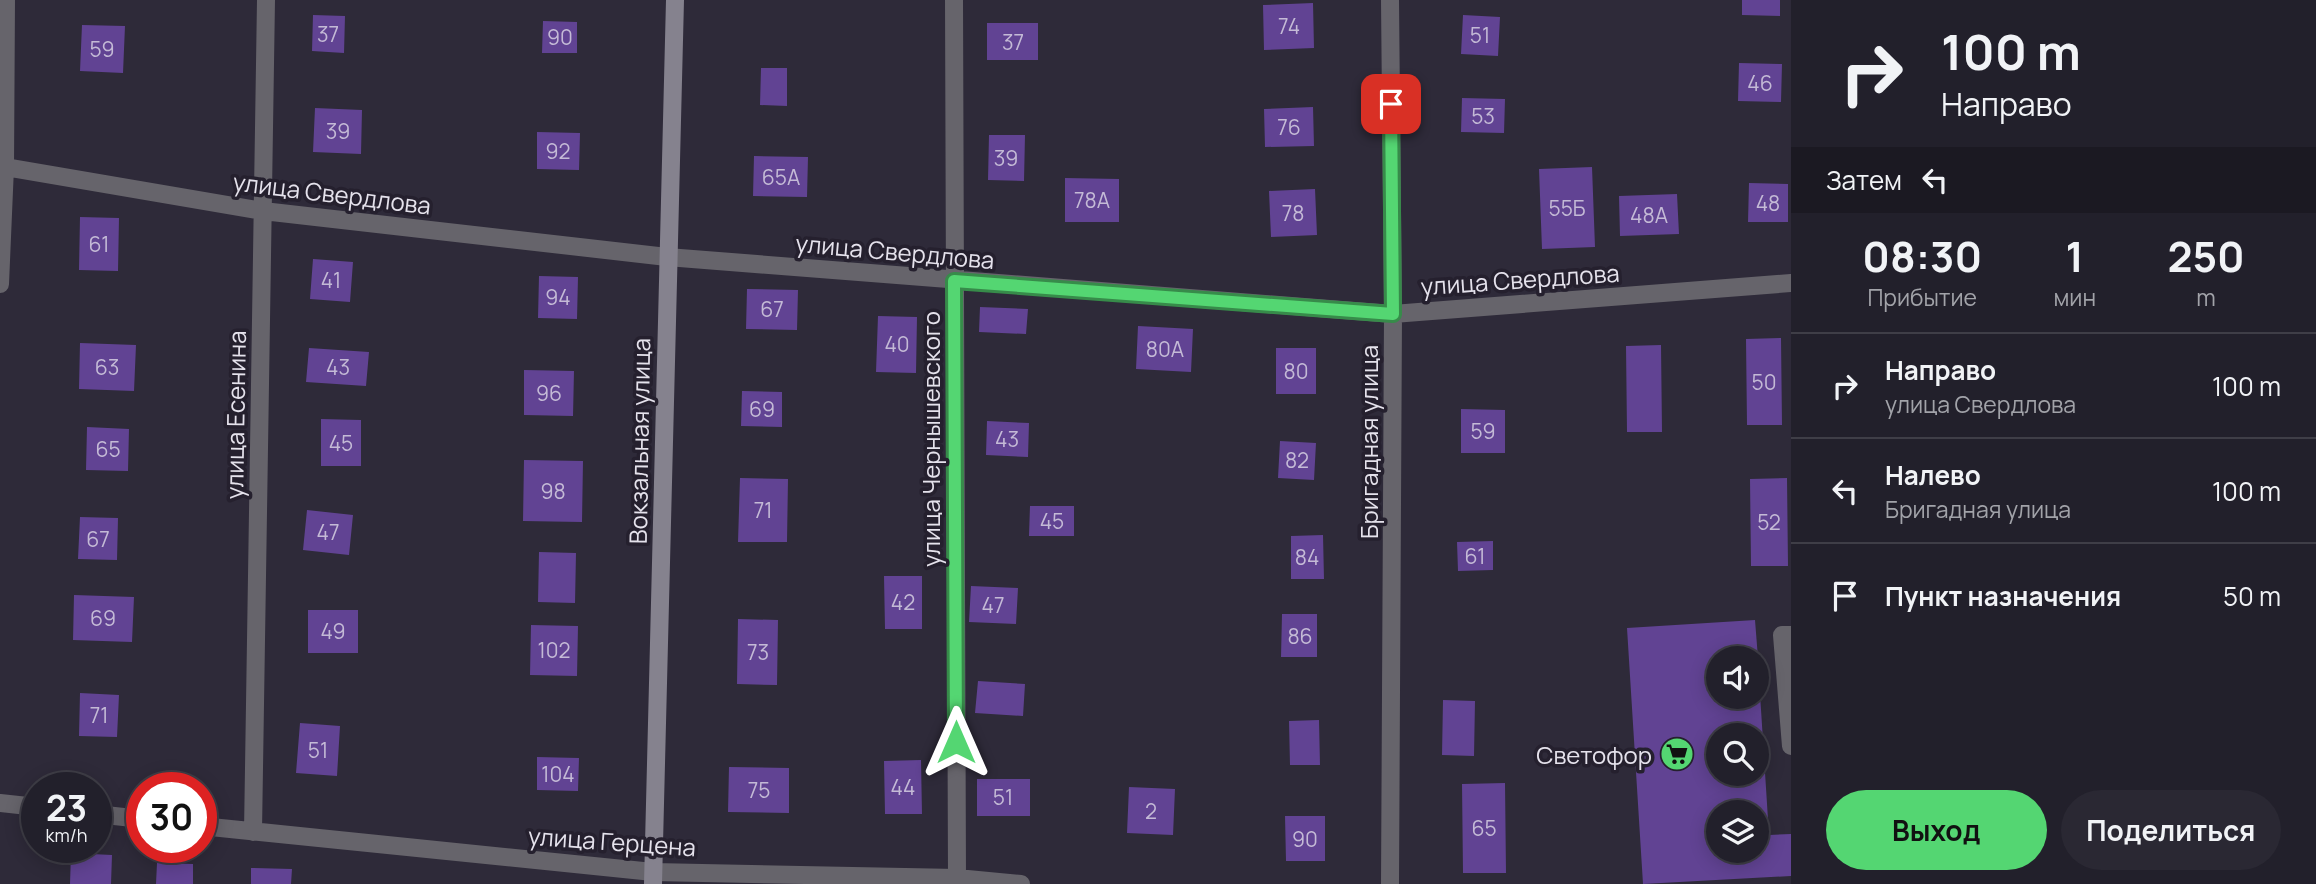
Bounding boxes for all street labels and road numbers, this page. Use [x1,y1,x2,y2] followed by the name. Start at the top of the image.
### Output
[231,164,433,222] street label: улица Свердлова
[794,226,996,276] street label: улица Свердлова
[1419,256,1621,302] street label: улица Свердлова
[914,311,947,567] street label: улица Чернышевского
[217,330,253,500] street label: улица Есенина
[621,338,657,544] street label: Вокзальная улица
[1352,345,1385,539] street label: Бригадная улица
[527,819,697,863] street label: улица Герцена

